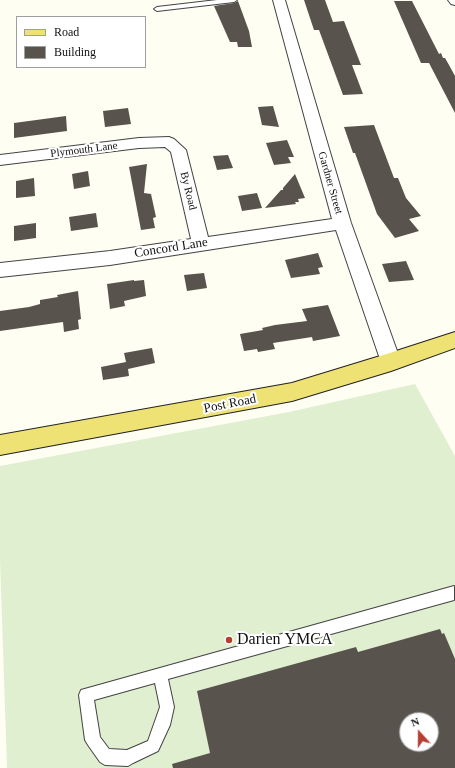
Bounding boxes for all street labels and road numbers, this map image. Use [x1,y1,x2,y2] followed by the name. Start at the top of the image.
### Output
[50,139,118,161] street label: Plymouth Lane
[315,150,345,216] street label: Gardner Street
[177,171,199,211] street label: By Road
[133,235,209,261] street label: Concord Lane
[202,391,258,417] street label: Post Road

